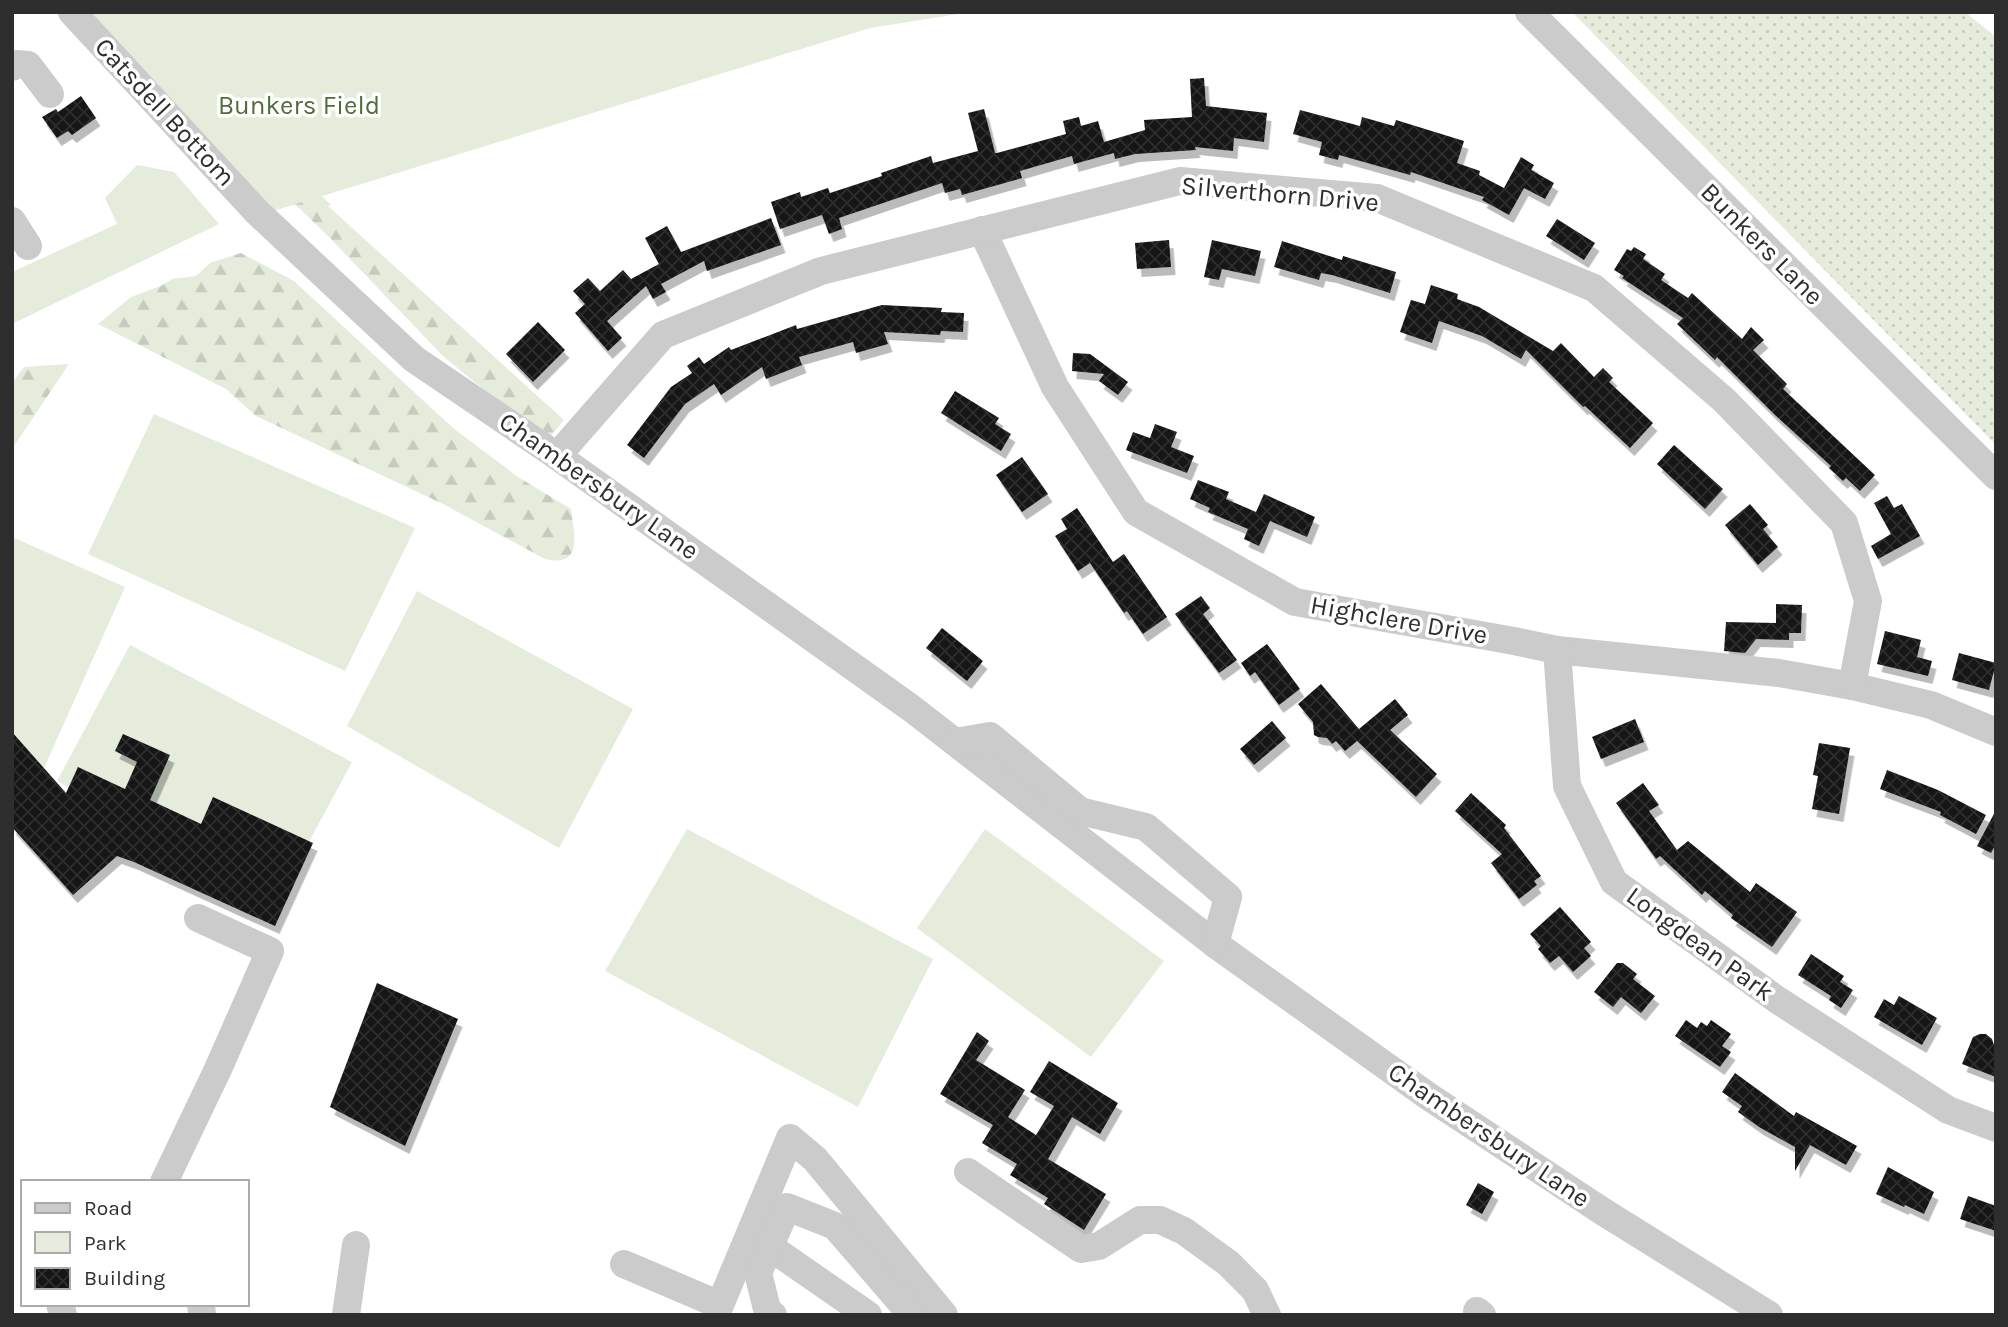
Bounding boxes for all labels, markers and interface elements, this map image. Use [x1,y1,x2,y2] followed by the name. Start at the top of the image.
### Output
[88,31,242,193] street label: Catsdell Bottom
[218,90,380,121] park label: Bunkers Field
[1180,170,1380,218] street label: Silverthorn Drive
[1694,176,1830,312] street label: Bunkers Lane
[493,406,705,566] street label: Chambersbury Lane
[1308,589,1490,651] street label: Highclere Drive
[1620,880,1780,1008] street label: Longdean Park
[1382,1056,1596,1214] street label: Chambersbury Lane
[21,1180,248,1306] legend
[84,1196,132,1220] text: Road
[84,1231,127,1255] text: Park
[84,1266,165,1290] text: Building

